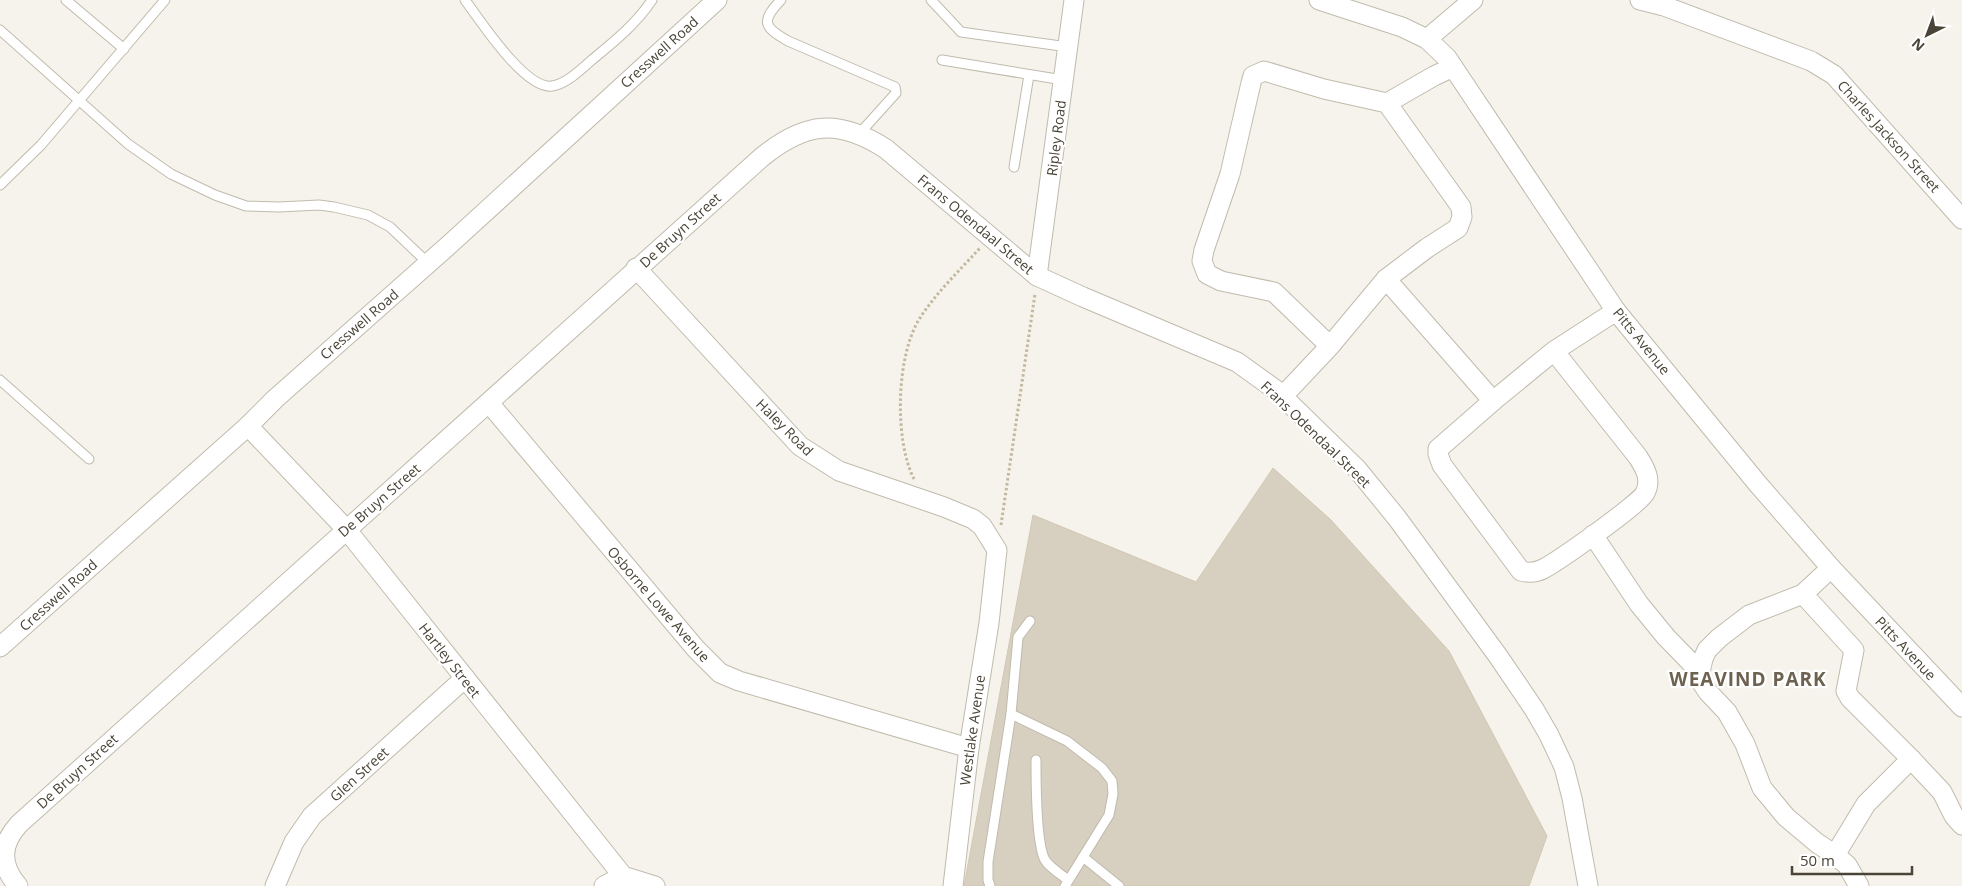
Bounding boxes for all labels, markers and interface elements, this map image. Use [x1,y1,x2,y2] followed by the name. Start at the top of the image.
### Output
[1902,10,1952,60] north arrow
[616,12,702,92] street label: Cresswell Road
[1907,34,1929,56] text: N
[1834,76,1944,196] street label: Charles Jackson Street
[1042,99,1070,177] street label: Ripley Road
[914,170,1038,278] street label: Frans Odendaal Street
[635,188,725,272] street label: De Bruyn Street
[316,284,402,364] street label: Cresswell Road
[1609,304,1675,379] street label: Pitts Avenue
[1257,376,1375,492] street label: Frans Odendaal Street
[752,394,818,460] street label: Haley Road
[334,459,424,541] street label: De Bruyn Street
[604,542,715,666] street label: Osborne Lowe Avenue
[15,555,101,635] street label: Cresswell Road
[1871,612,1941,684] street label: Pitts Avenue
[415,619,485,701] street label: Hartley Street
[1669,666,1827,692] district label: WEAVIND PARK
[955,673,989,786] street label: Westlake Avenue
[32,729,122,813] street label: De Bruyn Street
[326,743,392,805] street label: Glen Street
[1792,844,1912,876] scale bar
[1800,850,1835,870] text: 50 m

